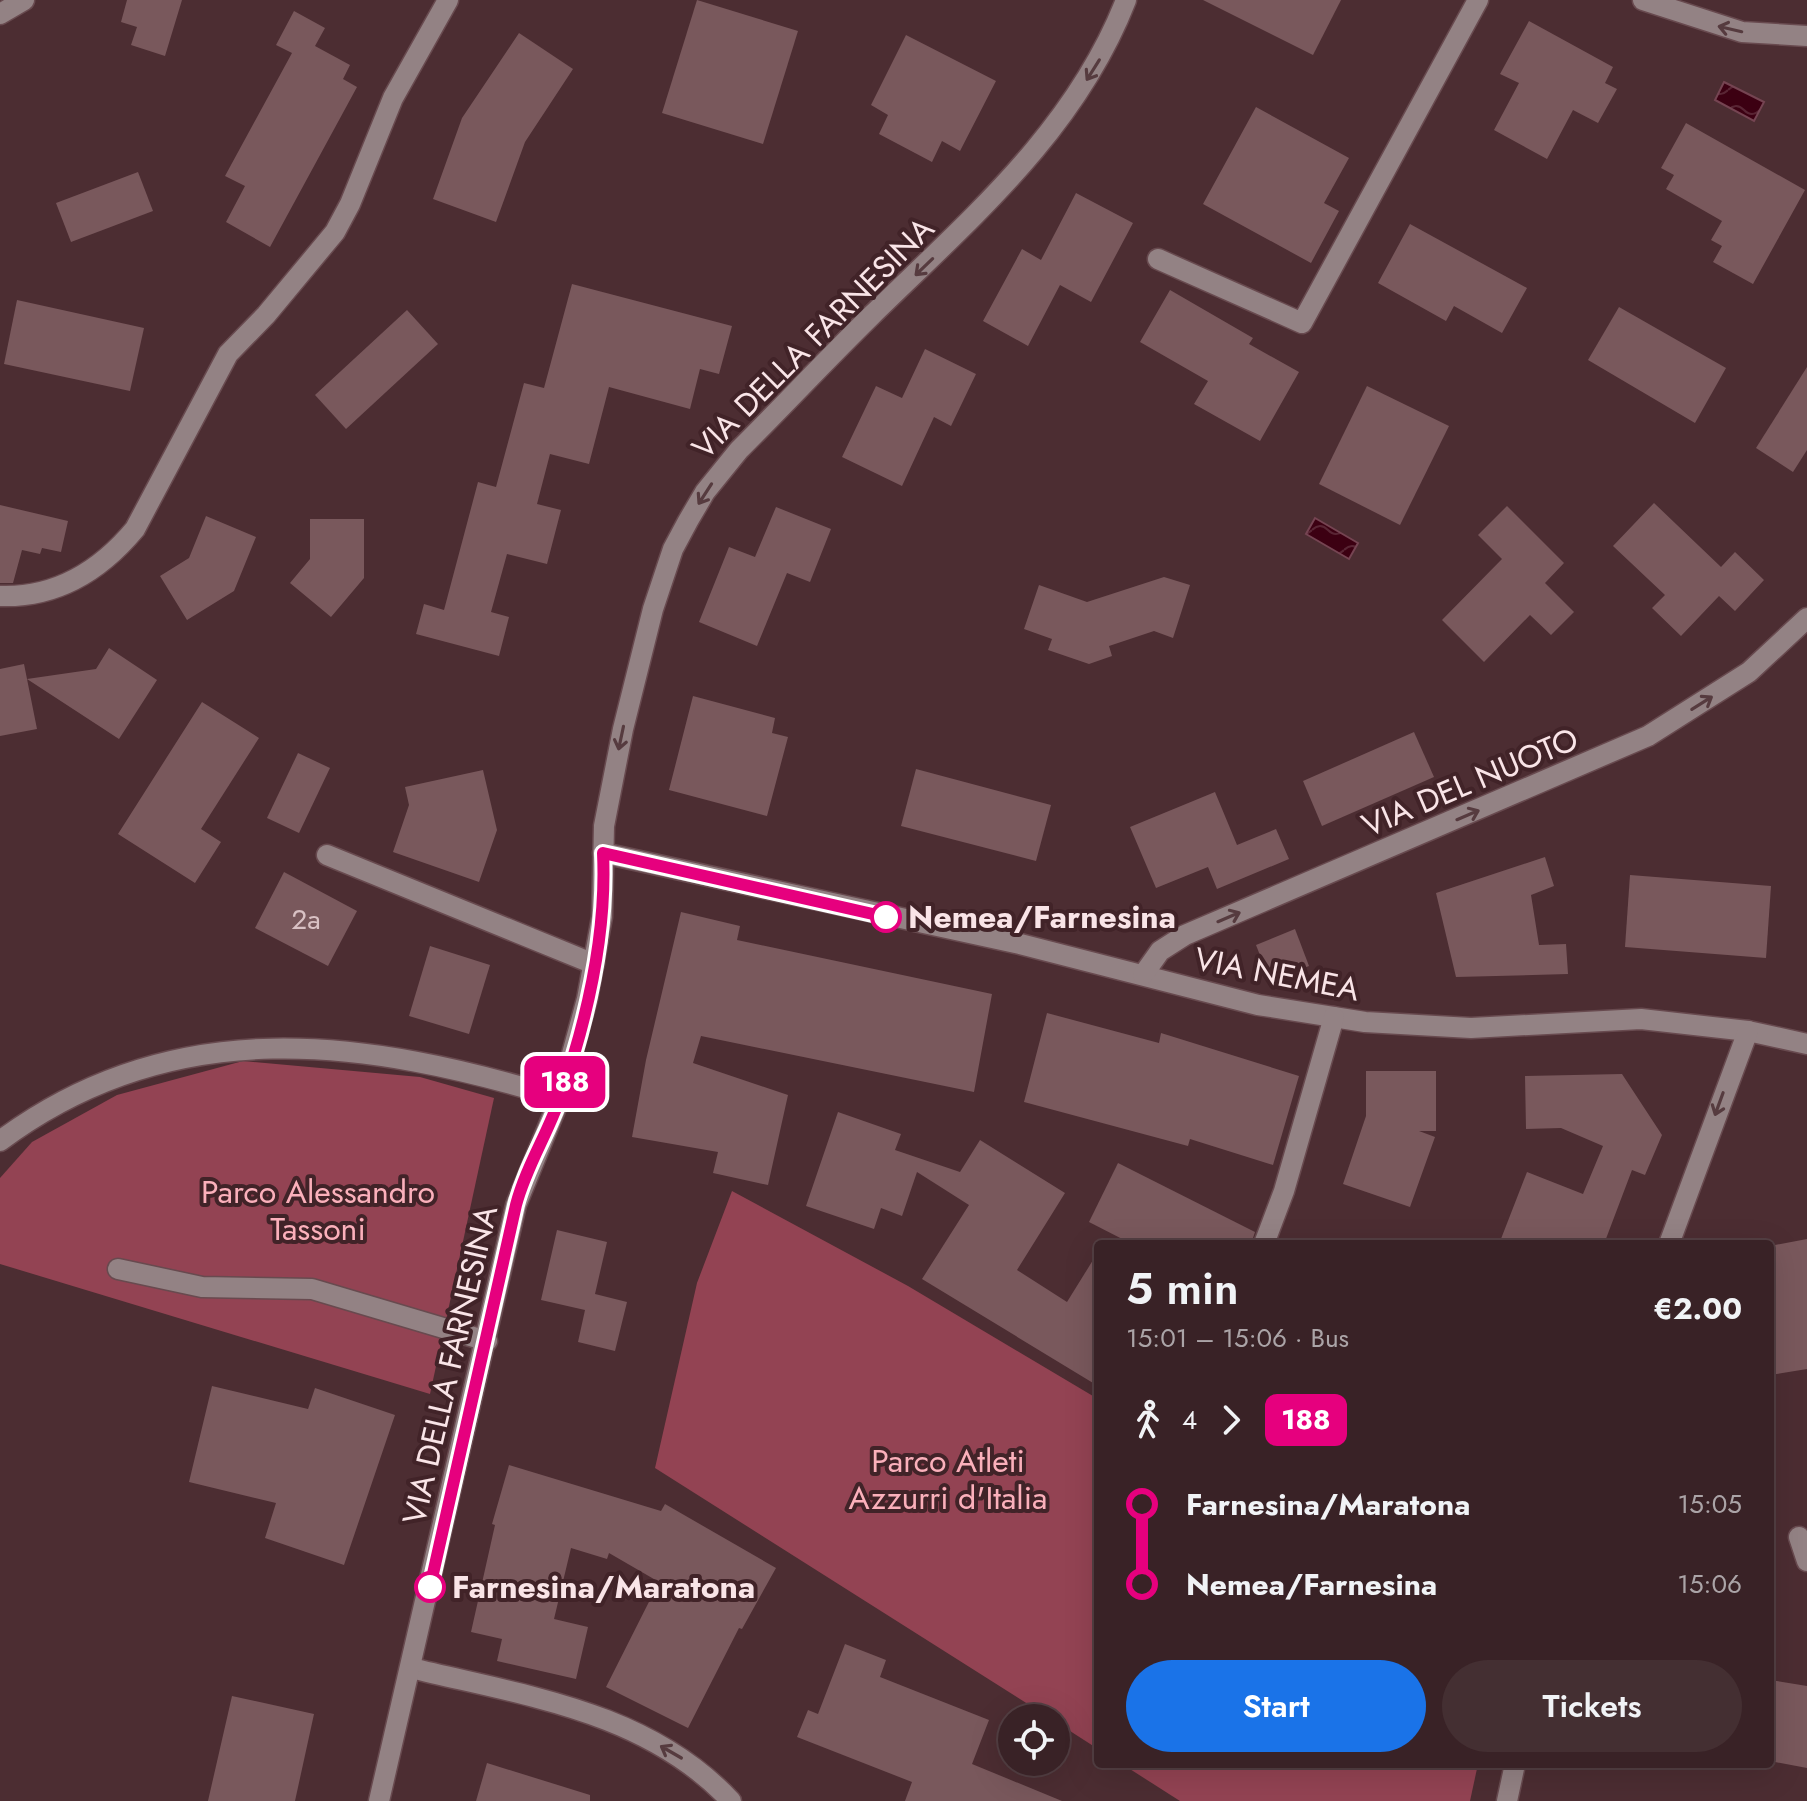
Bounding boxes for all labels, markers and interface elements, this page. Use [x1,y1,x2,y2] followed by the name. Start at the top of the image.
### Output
[1717,21,1743,36] one-way arrow
[1084,58,1100,81] one-way arrow
[681,206,945,470] street label: VIA DELLA FARNESINA
[914,257,934,276] one-way arrow
[696,482,713,504] one-way arrow
[1690,695,1713,711] one-way arrow
[1355,716,1585,848] street label: VIA DEL NUOTO
[613,725,628,750] one-way arrow
[1455,807,1480,822] one-way arrow
[908,894,1176,940] place label: Nemea/Farnesina
[291,899,321,940] house number: 2a
[871,902,901,932] marker: Nemea/Farnesina
[1216,908,1241,923] one-way arrow
[1191,936,1363,1012] street label: VIA NEMEA
[519,1056,611,1108] line badge: 188
[540,1061,590,1102] text: 188
[1711,1091,1726,1116] one-way arrow
[201,1169,435,1252] park label: Parco Alessandro Tassoni
[391,1201,509,1529] street label: VIA DELLA FARNESINA
[1126,1257,1239,1321] text: 5 min
[1653,1287,1742,1330] text: €2.00
[1126,1319,1349,1357] text: 15:01 – 15:06 · Bus
[1126,1398,1170,1442] icon: walk
[1209,1398,1253,1442] icon: forward
[1281,1399,1331,1440] text: 188
[1182,1401,1197,1439] text: 4
[849,1438,1047,1521] park label: Parco Atleti Azzurri d'Italia
[1186,1483,1470,1526] text: Farnesina/Maratona
[1678,1485,1742,1523] text: 15:05
[1186,1563,1437,1606] text: Nemea/Farnesina
[452,1564,755,1610] place label: Farnesina/Maratona
[1677,1565,1742,1603] text: 15:06
[415,1572,445,1602] marker: Farnesina/Maratona
[1126,1660,1426,1752] button: Start
[1442,1660,1742,1752] button: Tickets
[998,1704,1070,1776] map controls
[998,1704,1070,1776] button: locate
[660,1744,683,1760] one-way arrow

